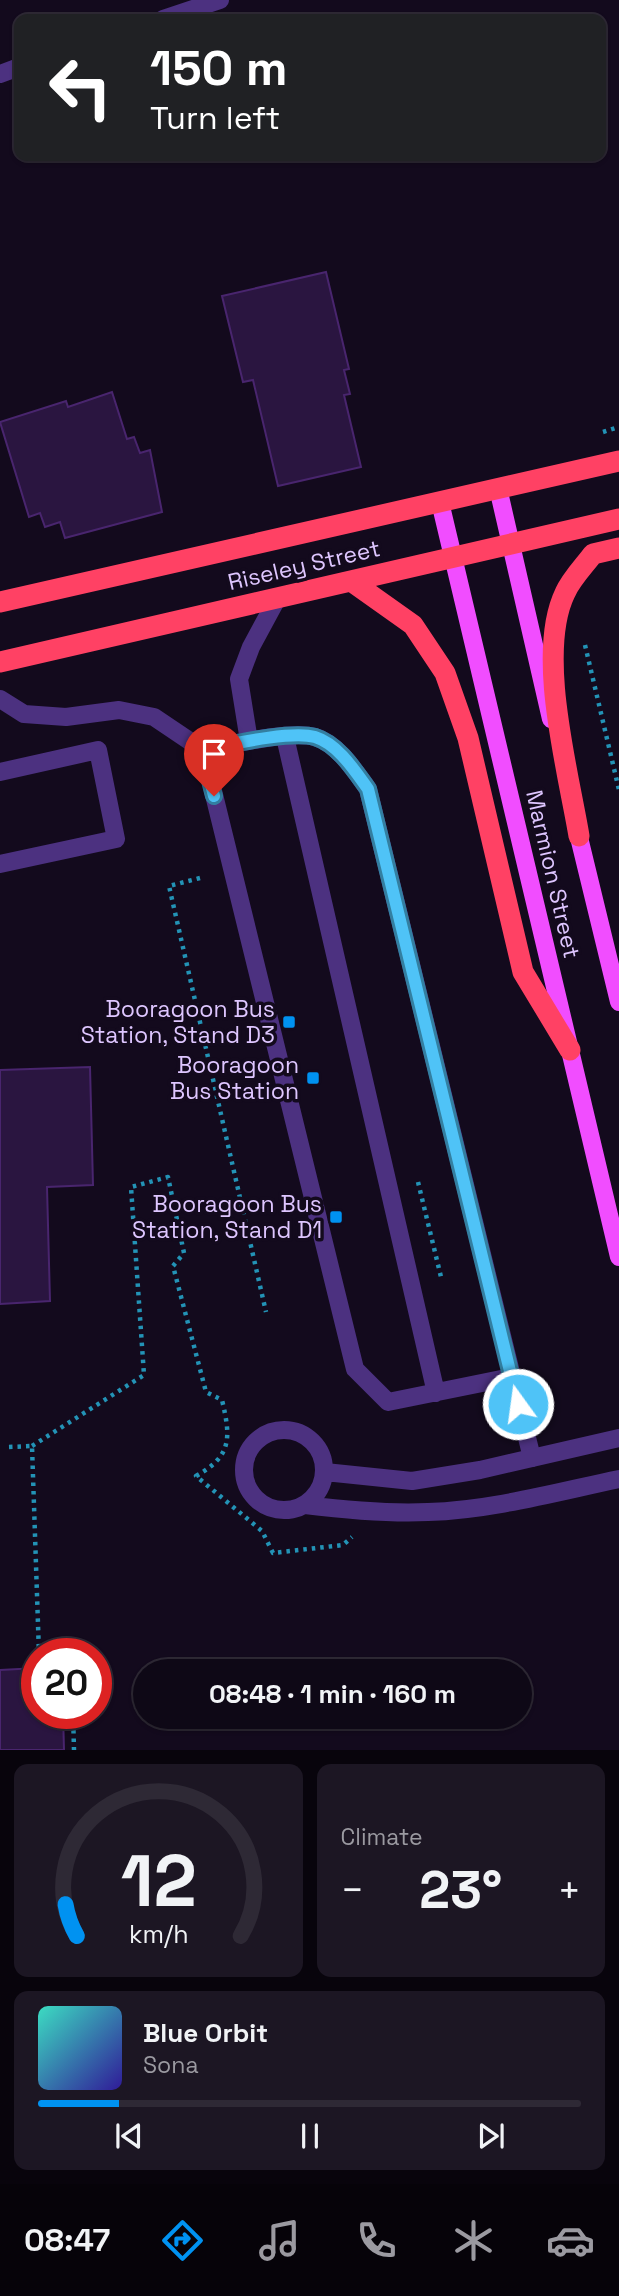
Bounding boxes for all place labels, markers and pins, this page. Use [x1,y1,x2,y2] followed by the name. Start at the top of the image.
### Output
[184,724,244,796] pin
[81,994,275,1050] place label: Booragoon Bus Station, Stand D3
[281,1014,297,1030] marker: Booragoon Bus Station, Stand D3
[170,1050,299,1106] place label: Booragoon Bus Station
[305,1070,321,1086] marker: Booragoon Bus Station
[132,1189,322,1245] place label: Booragoon Bus Station, Stand D1
[328,1209,344,1225] marker: Booragoon Bus Station, Stand D1

